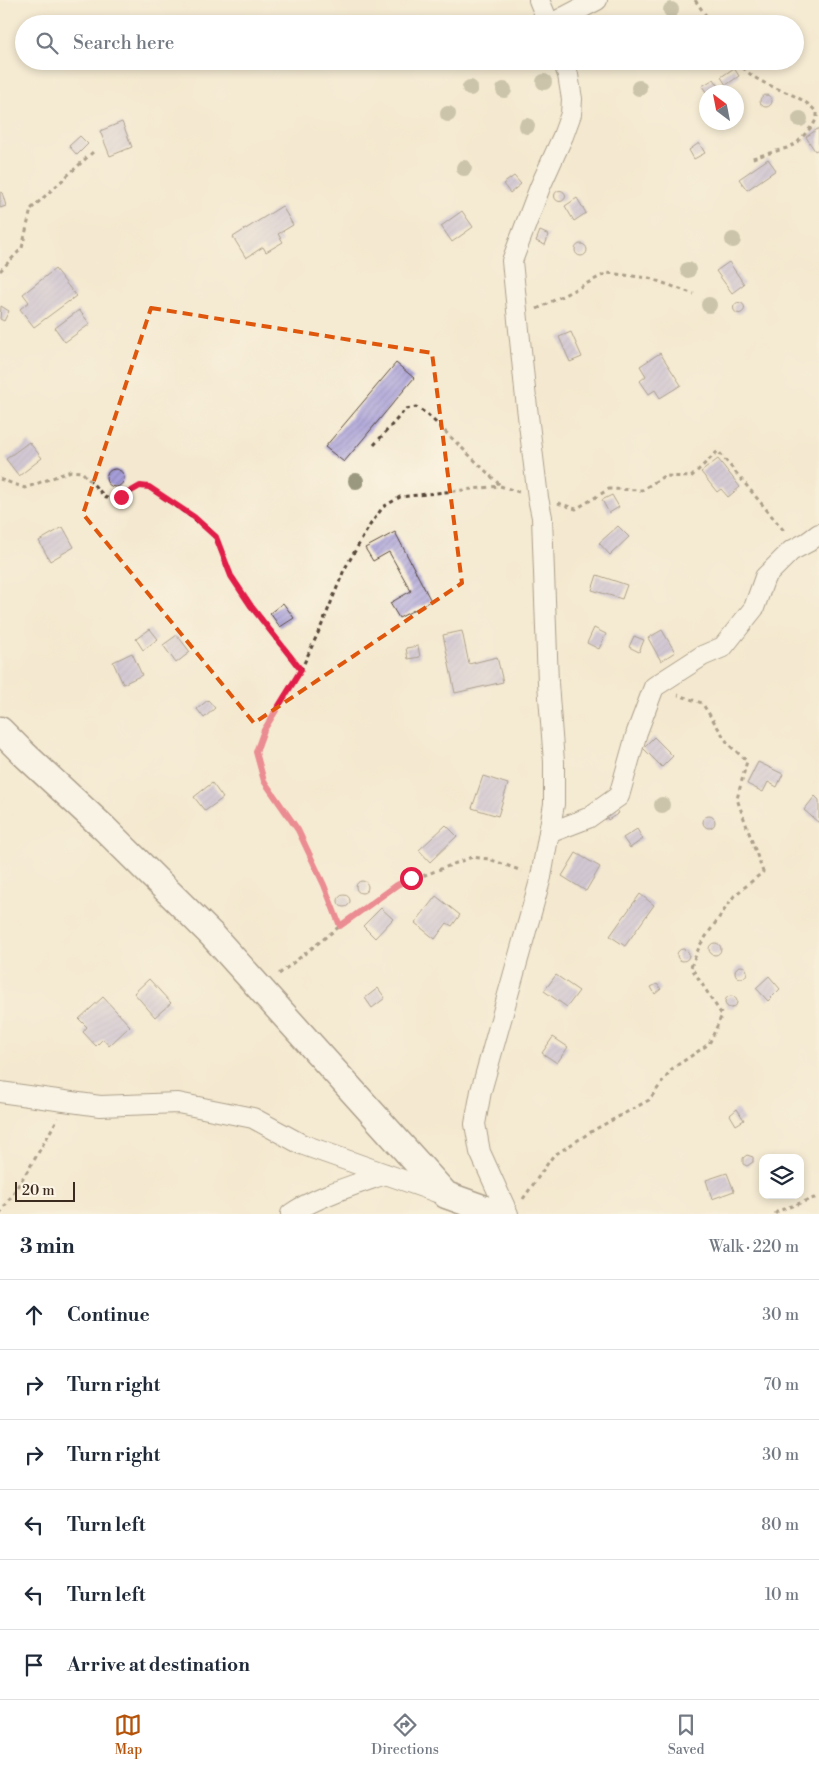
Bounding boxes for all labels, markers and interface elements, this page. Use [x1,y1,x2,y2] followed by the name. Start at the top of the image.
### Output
[15,15,804,70] search box
[33,29,61,57] icon: search
[73,31,174,55] text: Search here
[699,85,744,130] north arrow
[110,486,133,509] route end
[400,867,423,890] route start
[759,1154,804,1199] map controls
[759,1154,804,1199] button: layers
[15,1179,75,1202] scale bar
[22,1182,54,1200] text: 20 m
[20,1234,75,1260] text: 3 min
[709,1237,799,1257] text: Walk · 220 m
[20,1301,48,1329] icon: ahead
[67,1303,150,1327] text: Continue
[762,1305,799,1325] text: 30 m
[20,1371,48,1399] icon: right
[67,1373,160,1397] text: Turn right
[763,1375,799,1395] text: 70 m
[20,1441,48,1469] icon: right
[67,1443,160,1467] text: Turn right
[762,1445,799,1465] text: 30 m
[20,1511,48,1539] icon: left
[67,1513,146,1537] text: Turn left
[761,1515,799,1535] text: 80 m
[20,1581,48,1609] icon: left
[67,1583,146,1607] text: Turn left
[765,1585,799,1605] text: 10 m
[20,1651,48,1679] icon: arrive
[67,1653,250,1677] text: Arrive at destination
[114,1711,142,1759] tab: Map
[371,1711,439,1759] tab: Directions
[668,1711,705,1759] tab: Saved

